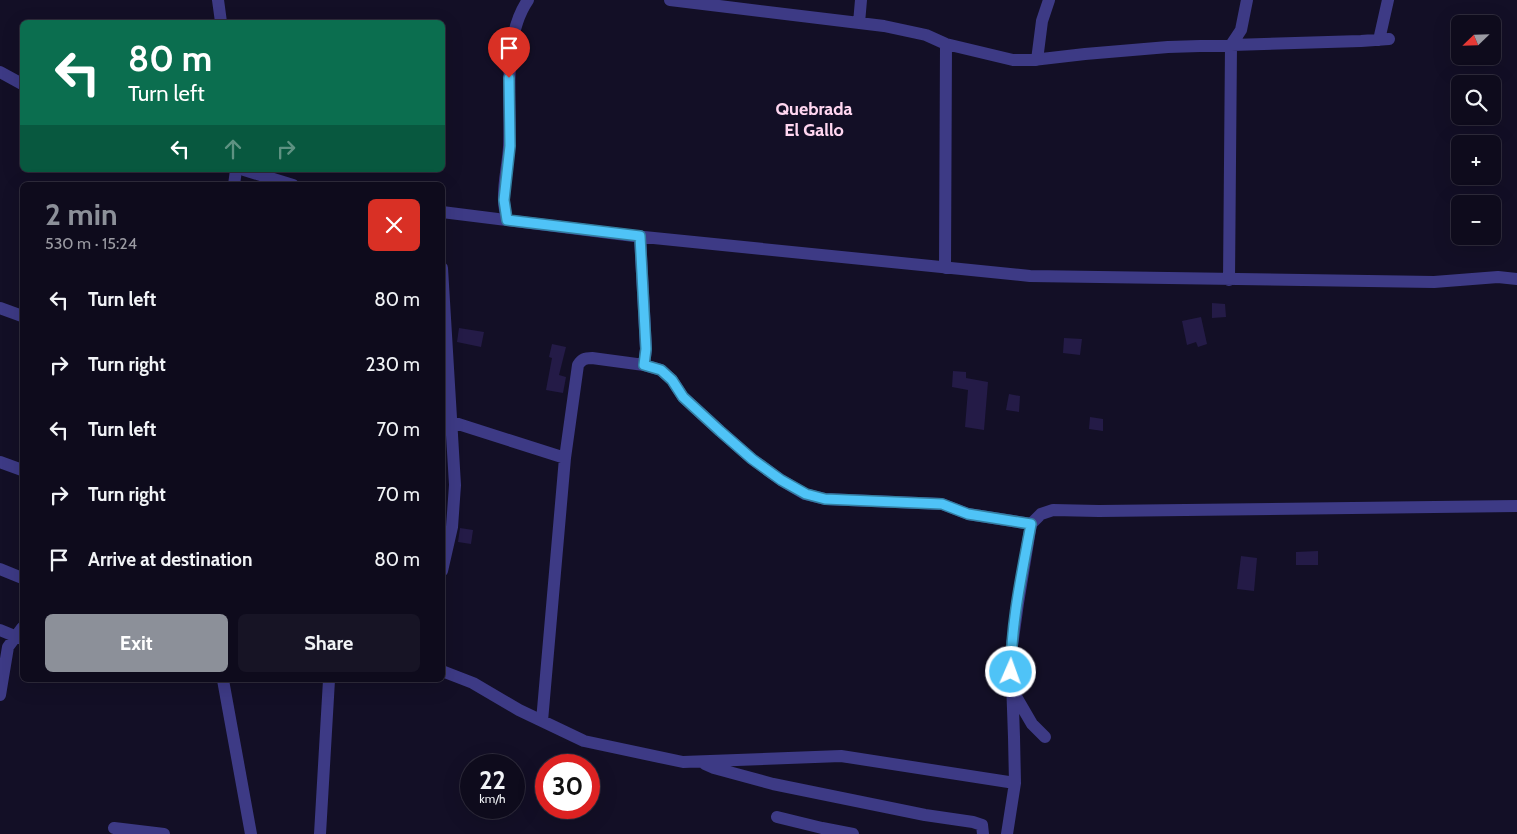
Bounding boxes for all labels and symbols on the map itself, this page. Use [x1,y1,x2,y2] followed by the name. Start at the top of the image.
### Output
[1451,15,1501,65] north arrow
[488,27,530,78] pin
[775,98,853,141] district label: Quebrada El Gallo
[984,645,1036,697] position arrow
[535,754,600,819] speed limit sign: 30

